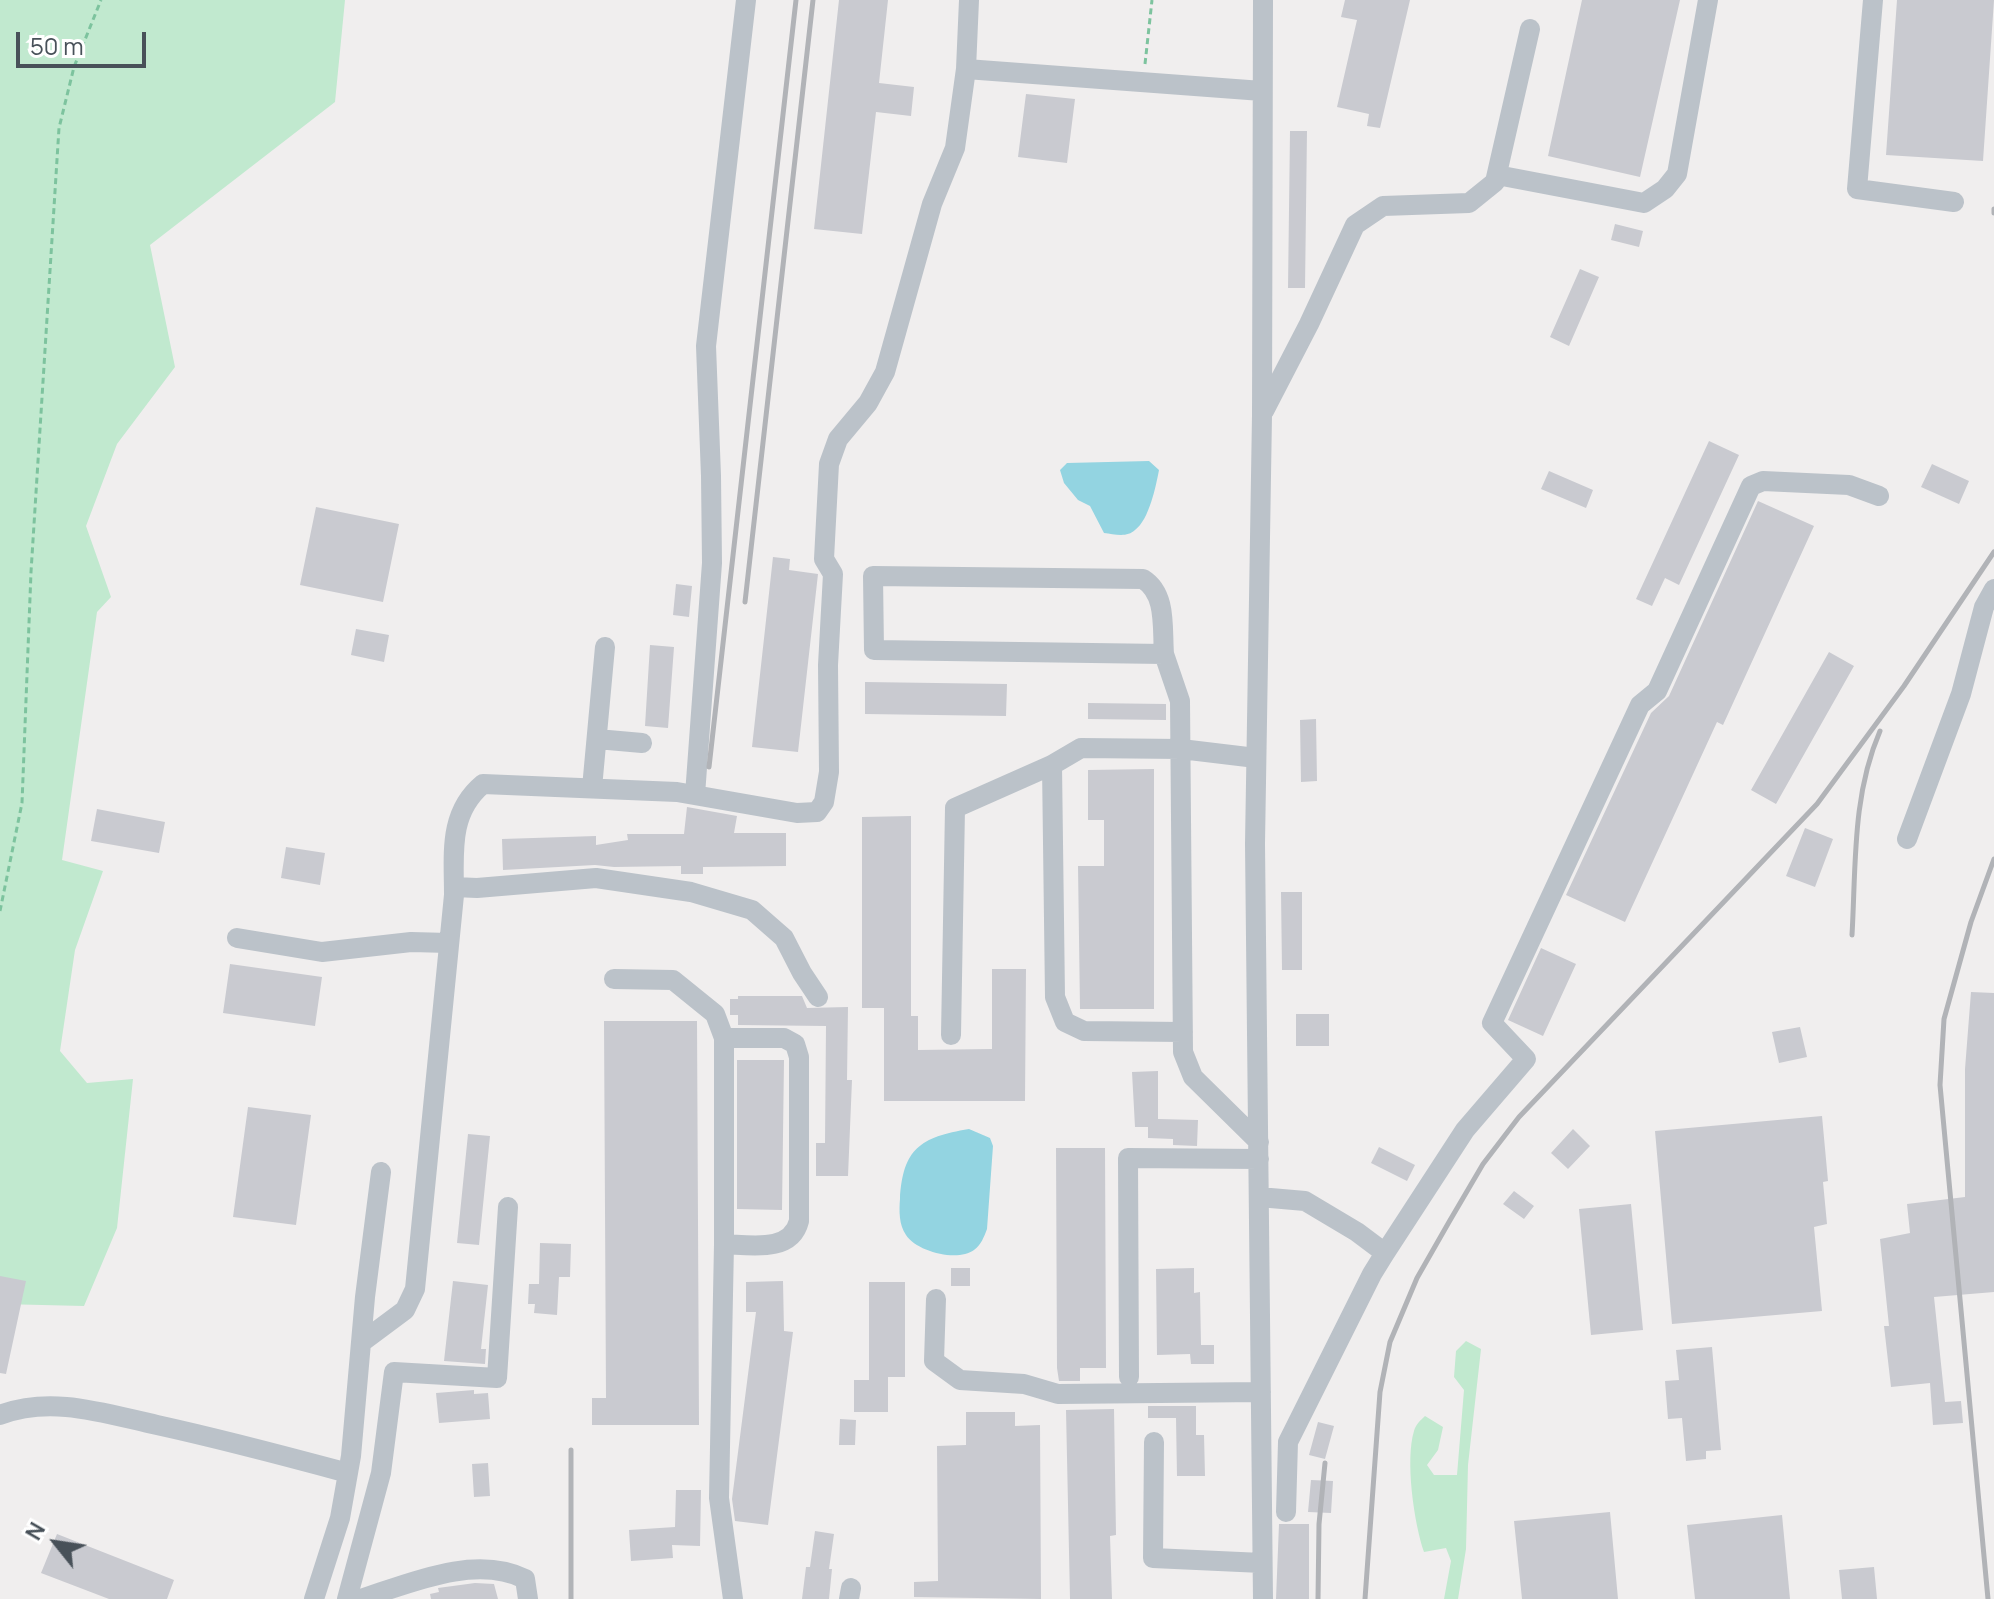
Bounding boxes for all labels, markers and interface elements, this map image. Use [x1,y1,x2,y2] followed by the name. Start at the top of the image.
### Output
[20,16,150,66] scale bar
[30,29,84,62] text: 50 m
[16,1503,96,1583] north arrow
[18,1517,52,1545] text: N

